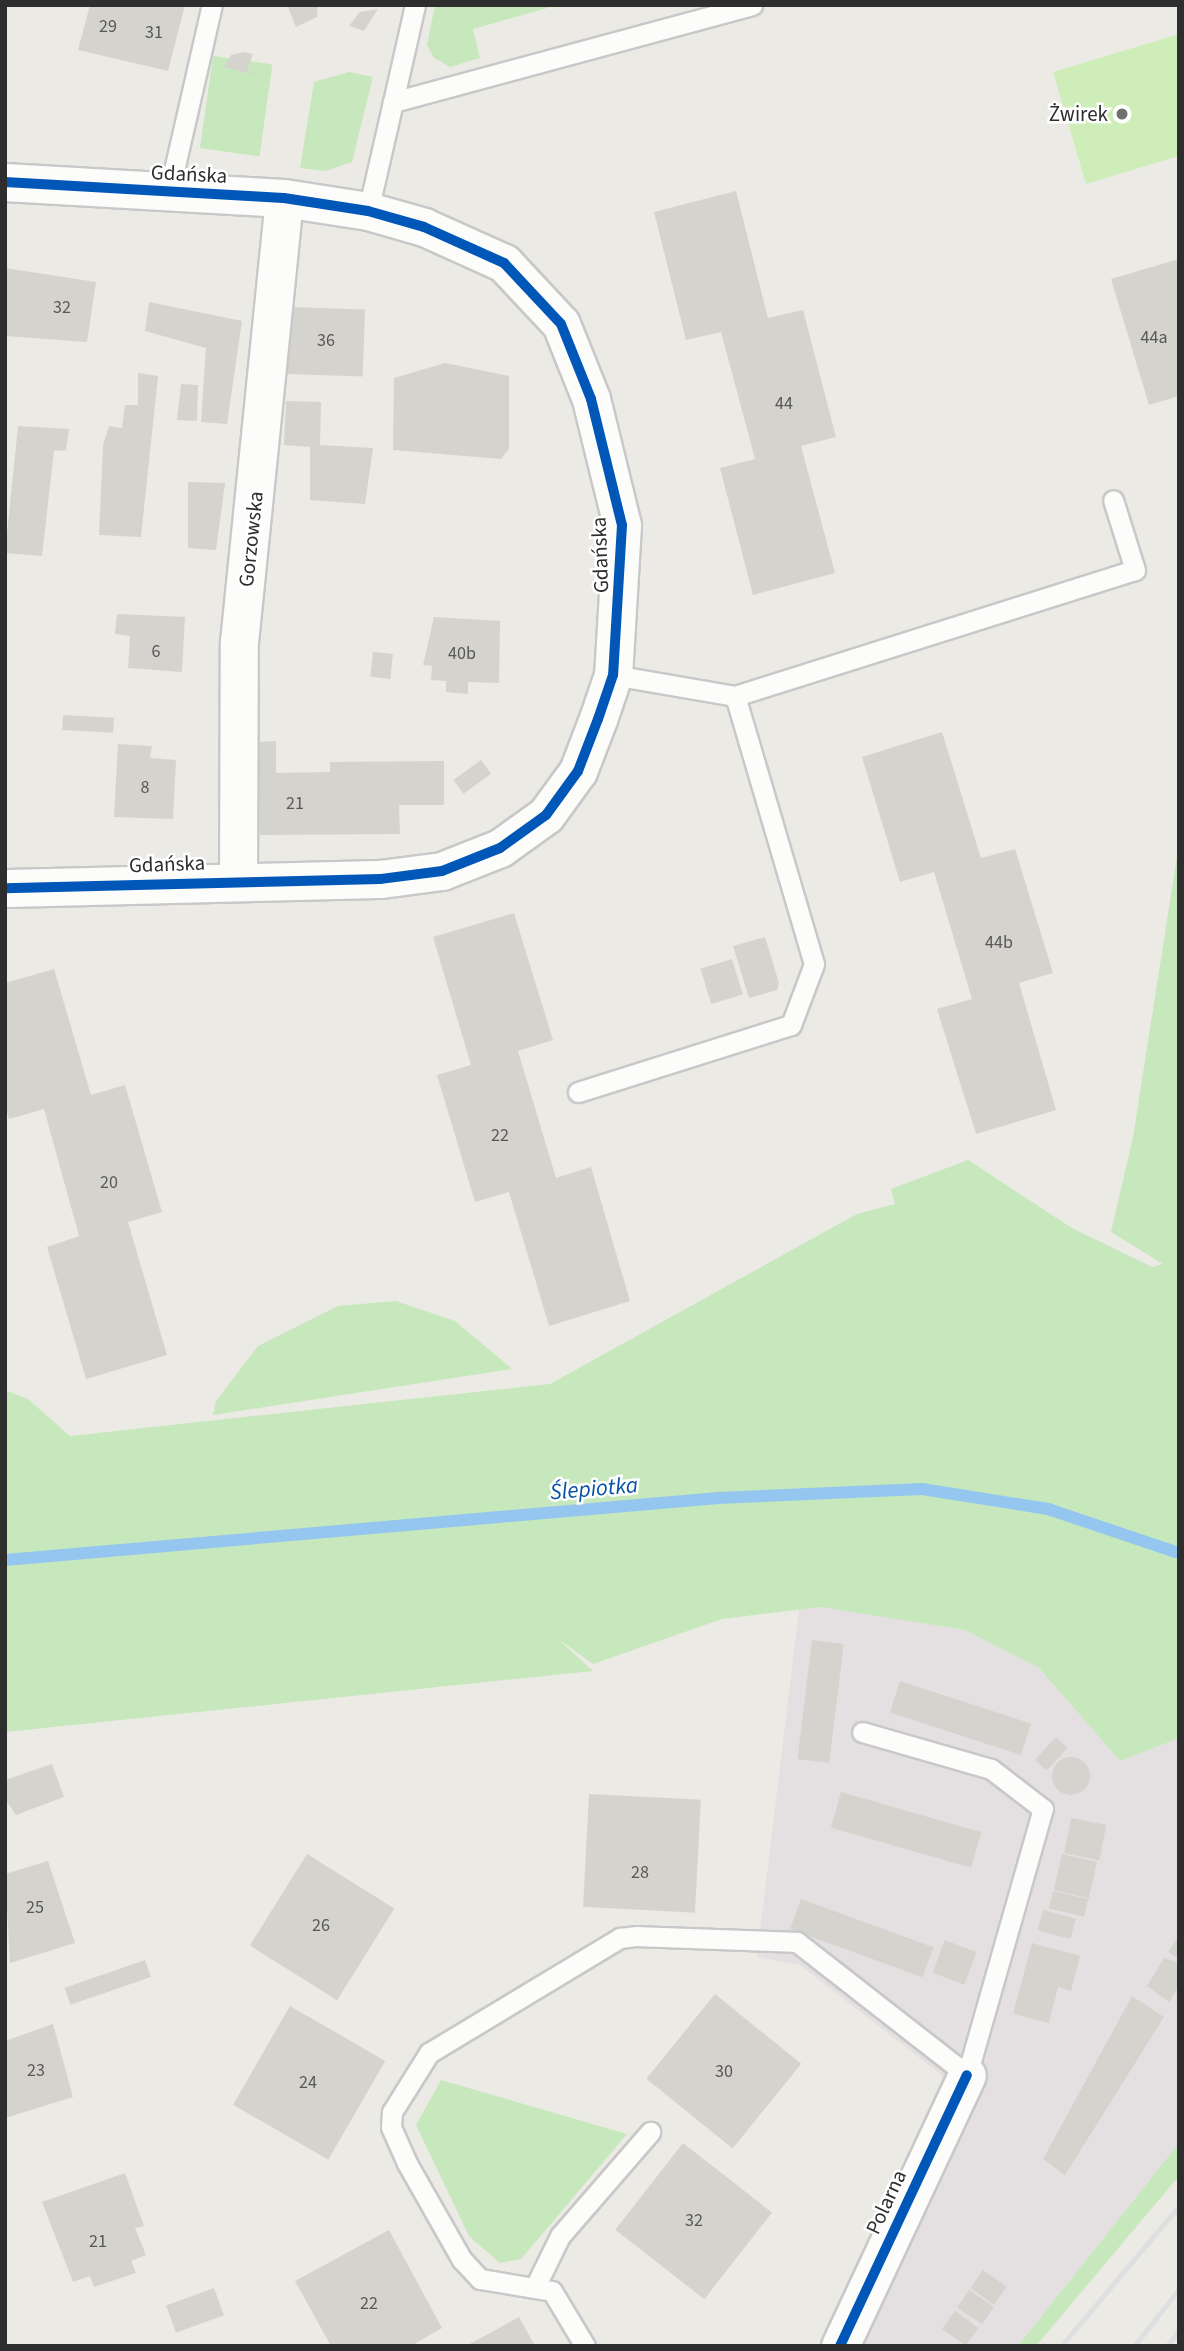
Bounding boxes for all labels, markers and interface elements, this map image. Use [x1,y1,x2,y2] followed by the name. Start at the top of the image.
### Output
[99,16,117,38] house number: 29
[145,22,163,44] house number: 31
[1049,101,1108,127] place label: Żwirek
[1114,106,1130,122] marker: Żwirek
[150,159,228,189] street label: Gdańska
[53,297,71,319] house number: 32
[1141,327,1167,349] house number: 44a
[317,330,335,352] house number: 36
[775,393,793,415] house number: 44
[233,490,269,588] street label: Gorzowska
[586,516,614,594] street label: Gdańska
[152,641,160,663] house number: 6
[448,643,476,665] house number: 40b
[141,777,149,799] house number: 8
[286,793,304,815] house number: 21
[128,850,206,878] street label: Gdańska
[985,932,1013,954] house number: 44b
[491,1125,509,1147] house number: 22
[100,1172,118,1194] house number: 20
[549,1471,639,1507] water label: Ślepiotka
[631,1862,649,1884] house number: 28
[26,1897,44,1919] house number: 25
[312,1915,330,1937] house number: 26
[27,2060,45,2082] house number: 23
[715,2061,733,2083] house number: 30
[299,2072,317,2094] house number: 24
[860,2166,912,2238] street label: Polarna
[685,2210,703,2232] house number: 32
[89,2231,107,2253] house number: 21
[360,2293,378,2315] house number: 22

